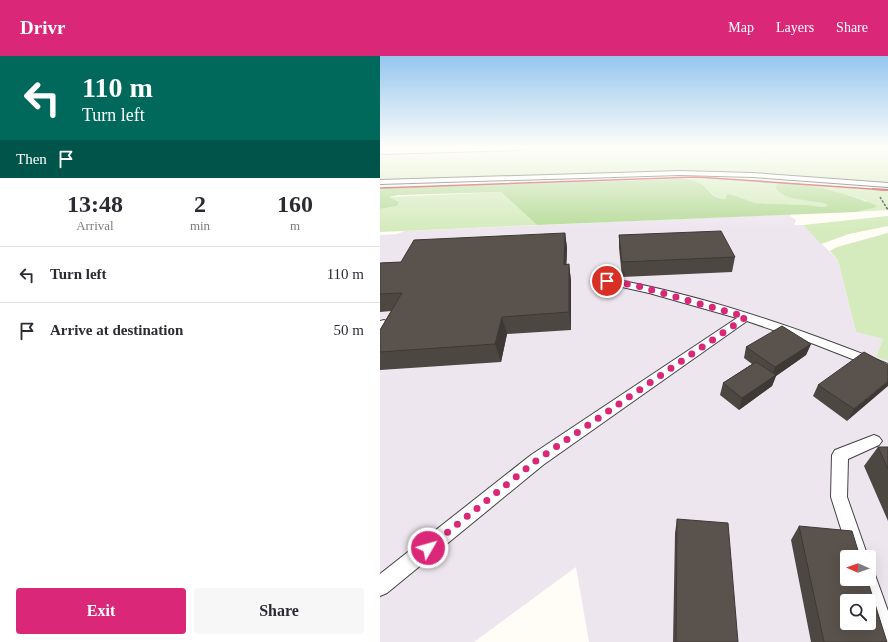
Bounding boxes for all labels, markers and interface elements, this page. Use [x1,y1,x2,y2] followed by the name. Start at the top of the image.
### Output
[20,17,65,38] text: Drivr
[728,20,754,35] text: Map
[776,20,814,35] text: Layers
[836,20,868,35] text: Share
[16,72,68,124] icon: left
[82,72,153,103] text: 110 m
[82,105,145,125] text: Turn left
[55,148,77,170] icon: arrive
[16,151,47,167] text: Then
[67,191,123,217] text: 13:48
[194,191,206,217] text: 2
[277,191,313,217] text: 160
[76,218,114,233] text: Arrival
[190,218,210,233] text: min
[290,218,300,233] text: m
[16,264,38,286] icon: left
[590,264,624,298] pin
[50,266,107,282] text: Turn left
[327,266,364,282] text: 110 m
[596,270,618,292] icon: arrive
[16,320,38,342] icon: arrive
[50,322,183,338] text: Arrive at destination
[334,322,364,338] text: 50 m
[407,527,449,569] position arrow
[840,550,876,586] north arrow
[840,550,876,630] map controls
[16,588,186,634] button: Exit
[194,588,364,634] button: Share
[840,594,876,630] button: search

